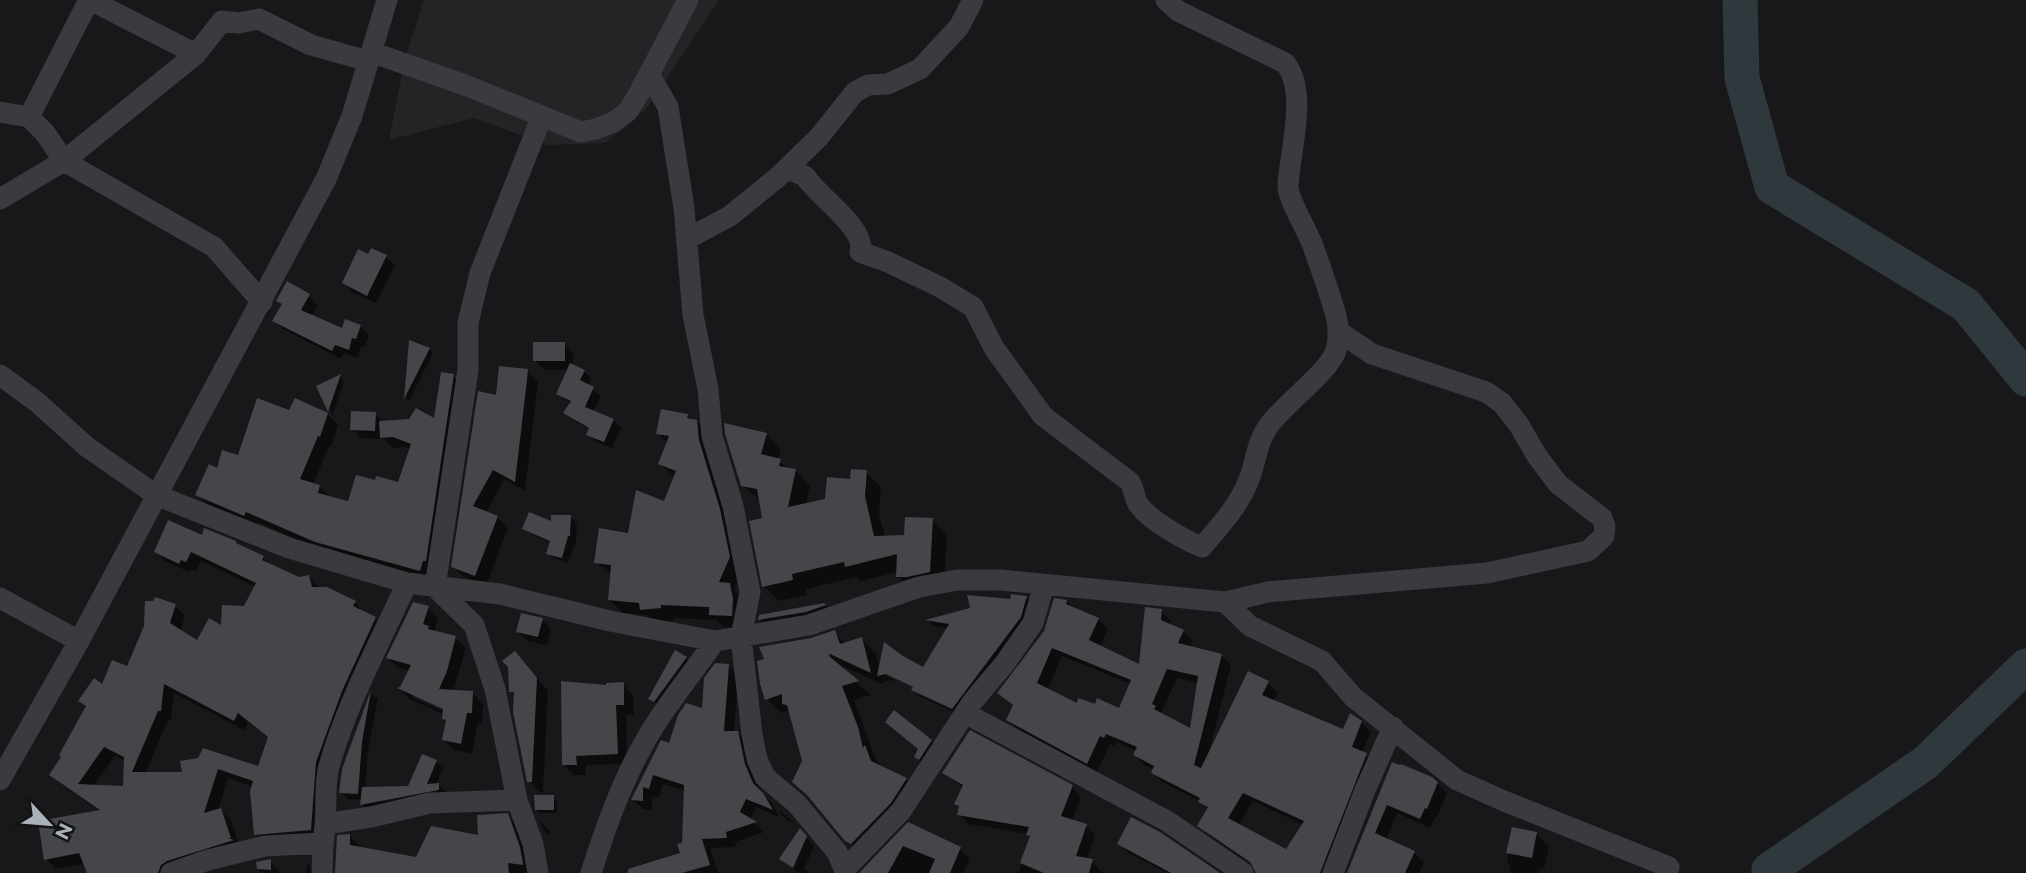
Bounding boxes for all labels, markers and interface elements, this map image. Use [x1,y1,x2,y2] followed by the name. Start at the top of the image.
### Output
[14,789,84,859] north arrow
[50,819,78,843] text: N

